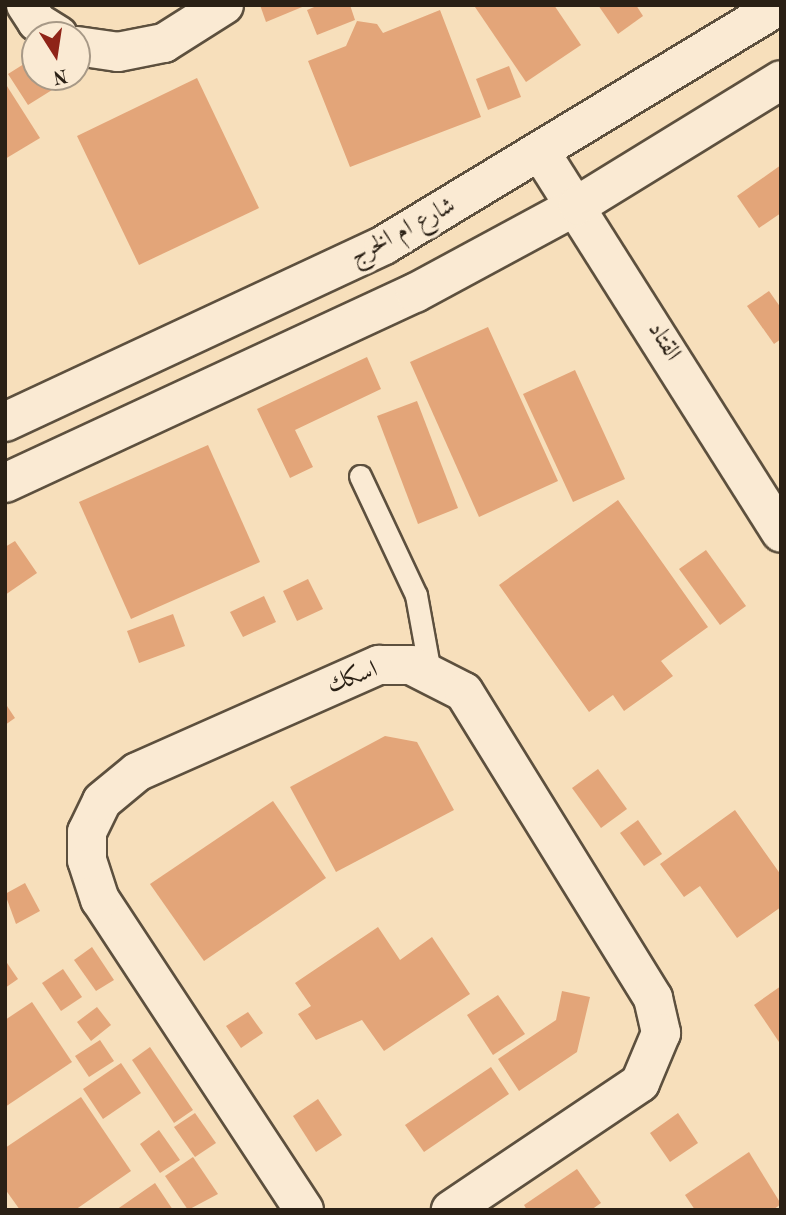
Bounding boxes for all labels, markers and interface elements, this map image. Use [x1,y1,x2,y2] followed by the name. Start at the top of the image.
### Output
[21,21,91,91] north arrow
[51,64,69,86] text: N
[345,192,461,272] street label: شارع ام الخرج
[640,317,686,367] street label: القتاد
[324,656,382,702] street label: اسكك

